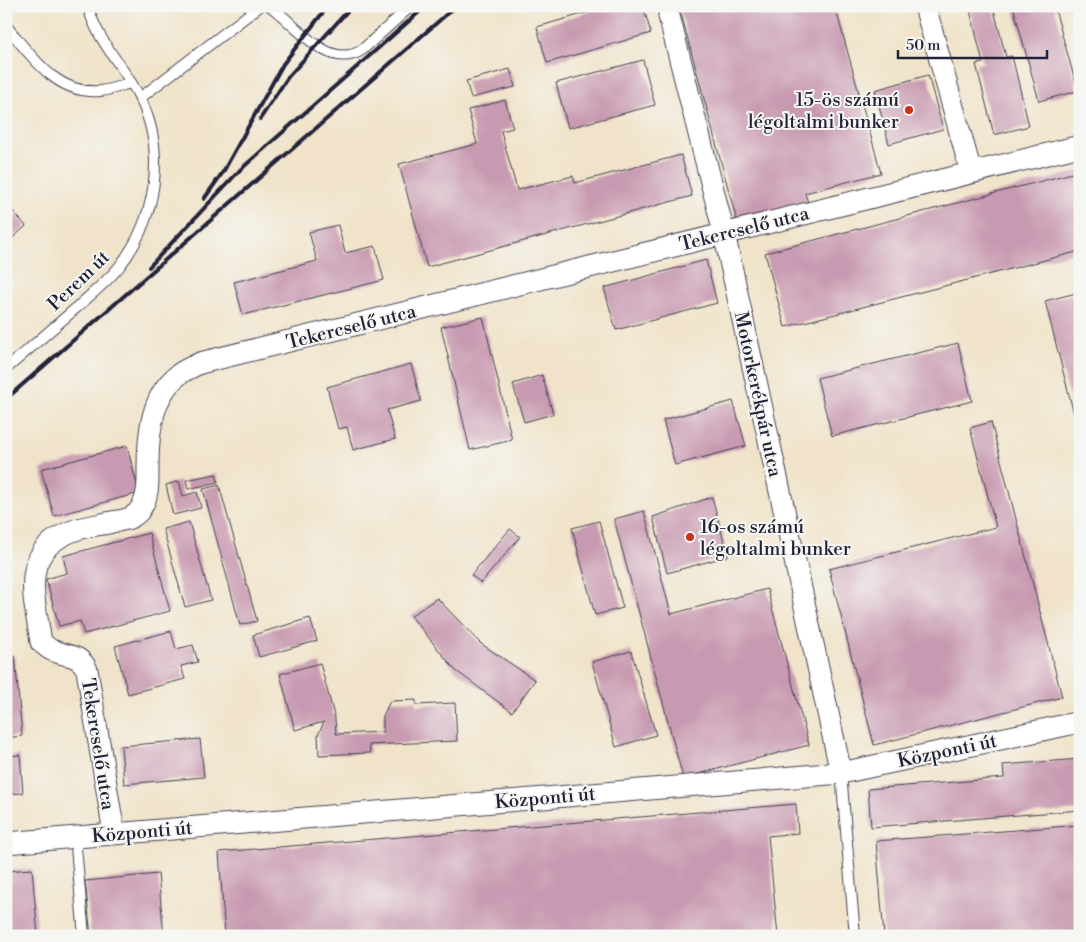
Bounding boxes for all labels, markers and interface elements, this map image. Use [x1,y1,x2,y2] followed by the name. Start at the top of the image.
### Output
[898,28,1047,60] scale bar
[906,36,940,55] text: 50 m
[748,88,899,134] place label: 15-ös számú légoltalmi bunker
[903,104,915,116] marker: 15-ös számú légoltalmi bunker
[677,201,812,257] street label: Tekercselő utca
[43,245,115,316] street label: Perem út
[284,299,419,355] street label: Tekercselő utca
[729,309,787,480] street label: Motorkerékpár utca
[700,515,851,561] place label: 16-os számú légoltalmi bunker
[684,531,696,543] marker: 16-os számú légoltalmi bunker
[76,677,120,812] street label: Tekercselő utca
[895,729,999,773] street label: Központi út
[494,782,597,814] street label: Központi út
[91,816,194,848] street label: Központi út

